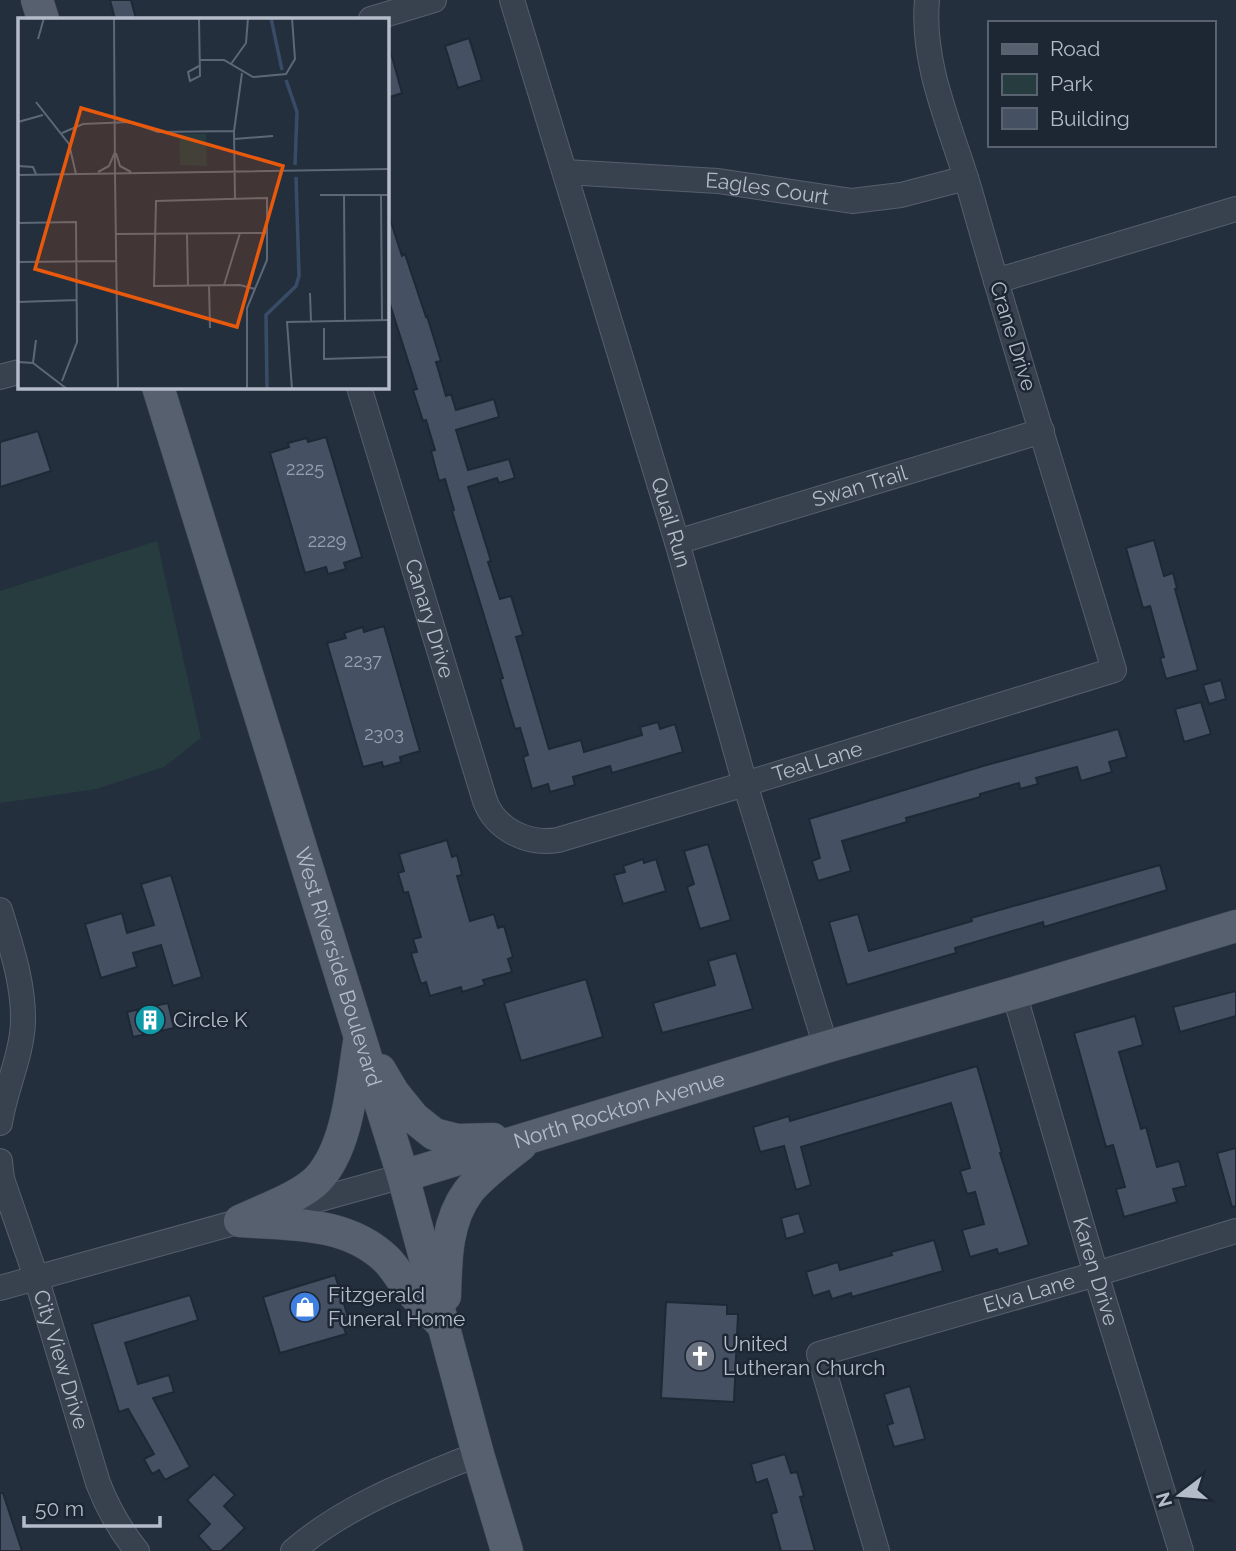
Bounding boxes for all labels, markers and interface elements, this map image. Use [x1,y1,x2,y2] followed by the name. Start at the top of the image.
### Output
[18,18,388,388] inset map
[988,21,1215,147] legend
[1050,36,1100,61] text: Road
[1050,71,1093,96] text: Park
[1050,106,1130,131] text: Building
[705,167,831,209] street label: Eagles Court
[985,278,1042,394] street label: Crane Drive
[286,458,324,479] house number: 2225
[809,460,910,512] street label: Swan Trail
[646,474,697,570] street label: Quail Run
[308,530,346,551] house number: 2229
[400,556,460,681] street label: Canary Drive
[344,650,382,671] house number: 2237
[364,723,404,744] house number: 2303
[769,736,865,787] street label: Teal Lane
[290,844,387,1089] street label: West Riverside Boulevard
[133,1003,167,1037] building icon: Circle K
[173,1007,248,1032] place label: Circle K
[511,1066,727,1154] street label: North Rockton Avenue
[1068,1214,1124,1328] street label: Karen Drive
[980,1268,1078,1318] street label: Elva Lane
[328,1282,465,1331] place label: Fitzgerald Funeral Home
[29,1287,94,1432] street label: City View Drive
[288,1290,322,1324] shop icon: Fitzgerald Funeral Home
[723,1331,886,1380] place label: United Lutheran Church
[683,1339,717,1373] church icon: United Lutheran Church
[1145,1460,1215,1530] north arrow
[24,1484,161,1528] scale bar
[1151,1490,1176,1510] text: N
[35,1496,84,1521] text: 50 m

